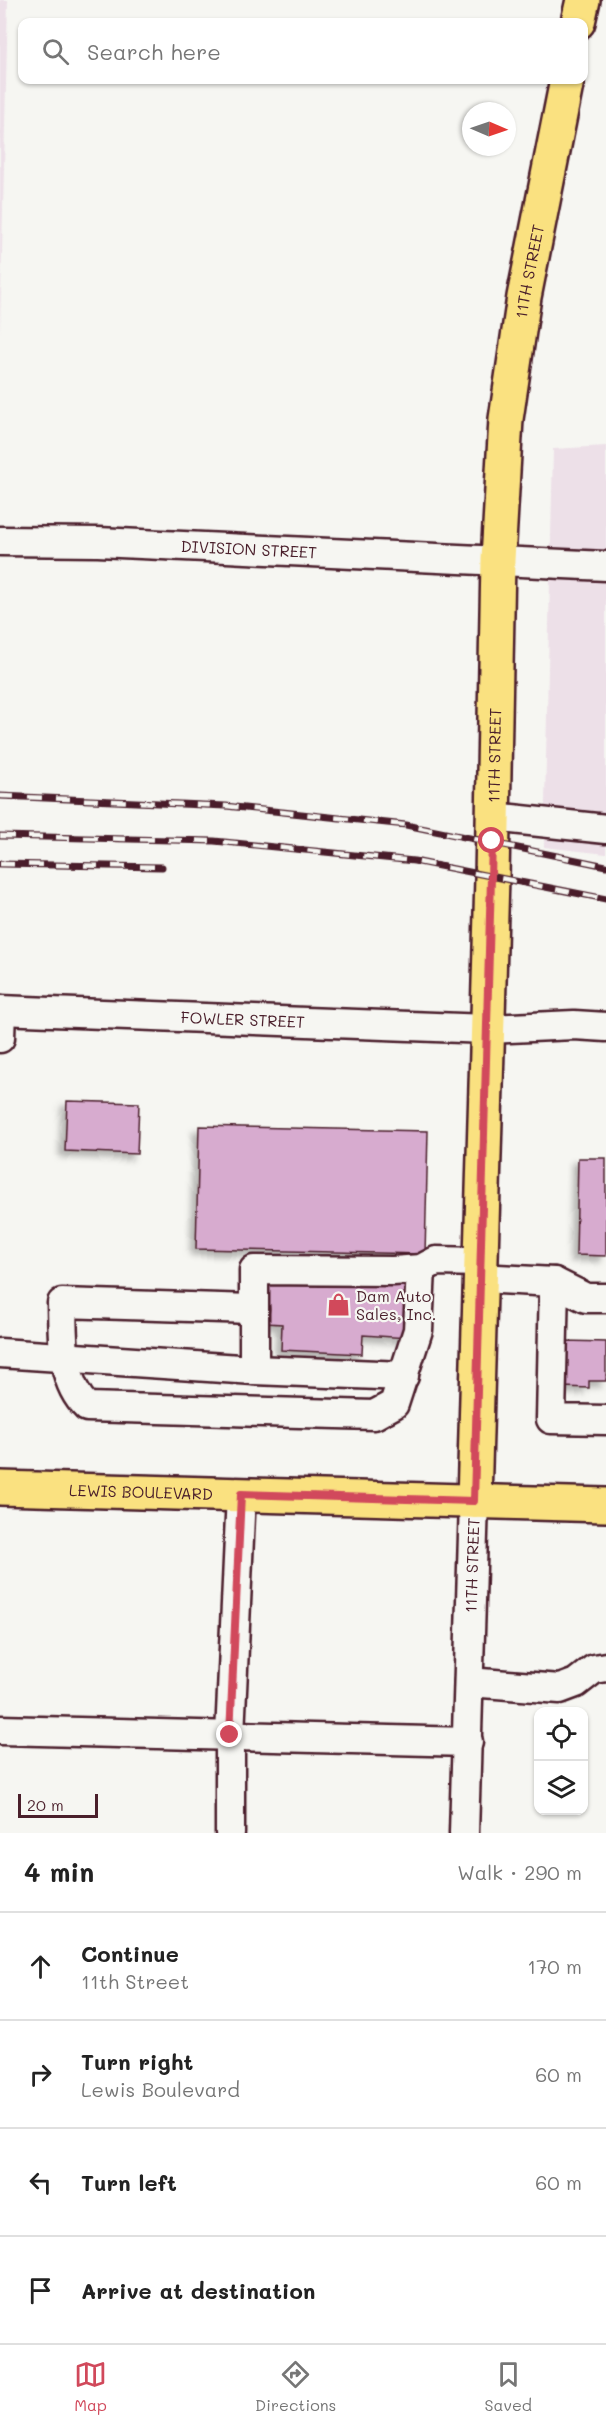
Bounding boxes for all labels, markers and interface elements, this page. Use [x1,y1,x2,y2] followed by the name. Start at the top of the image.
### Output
[18,18,588,84] search box
[39,35,72,68] icon: search
[87,37,221,66] text: Search here
[462,102,516,156] north arrow
[510,222,548,320] street label: 11TH STREET
[180,535,318,562] street label: DIVISION STREET
[482,707,505,803] street label: 11TH STREET
[478,827,504,853] route start
[180,1006,305,1032] street label: FOWLER STREET
[356,1285,437,1324] place label: Dam Auto Sales, Inc.
[325,1292,351,1318] shop icon: Dam Auto Sales, Inc.
[69,1479,213,1504] street label: LEWIS BOULEVARD
[460,1517,484,1613] street label: 11TH STREET
[534,1707,588,1815] map controls
[534,1707,588,1761] button: locate
[216,1721,242,1747] route end
[534,1761,588,1815] button: layers
[18,1791,98,1818] scale bar
[27,1794,64,1815] text: 20 m
[24,1855,94,1889] text: 4 min
[457,1859,582,1885] text: Walk · 290 m
[81,1939,179,1968] text: Continue
[24,1950,57,1983] icon: ahead
[527,1953,582,1979] text: 170 m
[81,1968,189,1994] text: 11th Street
[81,2047,193,2076] text: Turn right
[24,2058,57,2091] icon: right
[535,2061,582,2087] text: 60 m
[81,2076,240,2102] text: Lewis Boulevard
[24,2166,57,2199] icon: left
[81,2168,177,2197] text: Turn left
[535,2169,582,2195] text: 60 m
[24,2274,57,2307] icon: arrive
[81,2276,316,2305] text: Arrive at destination
[74,2358,107,2415] tab: Map
[255,2358,336,2415] tab: Directions
[484,2358,532,2415] tab: Saved

